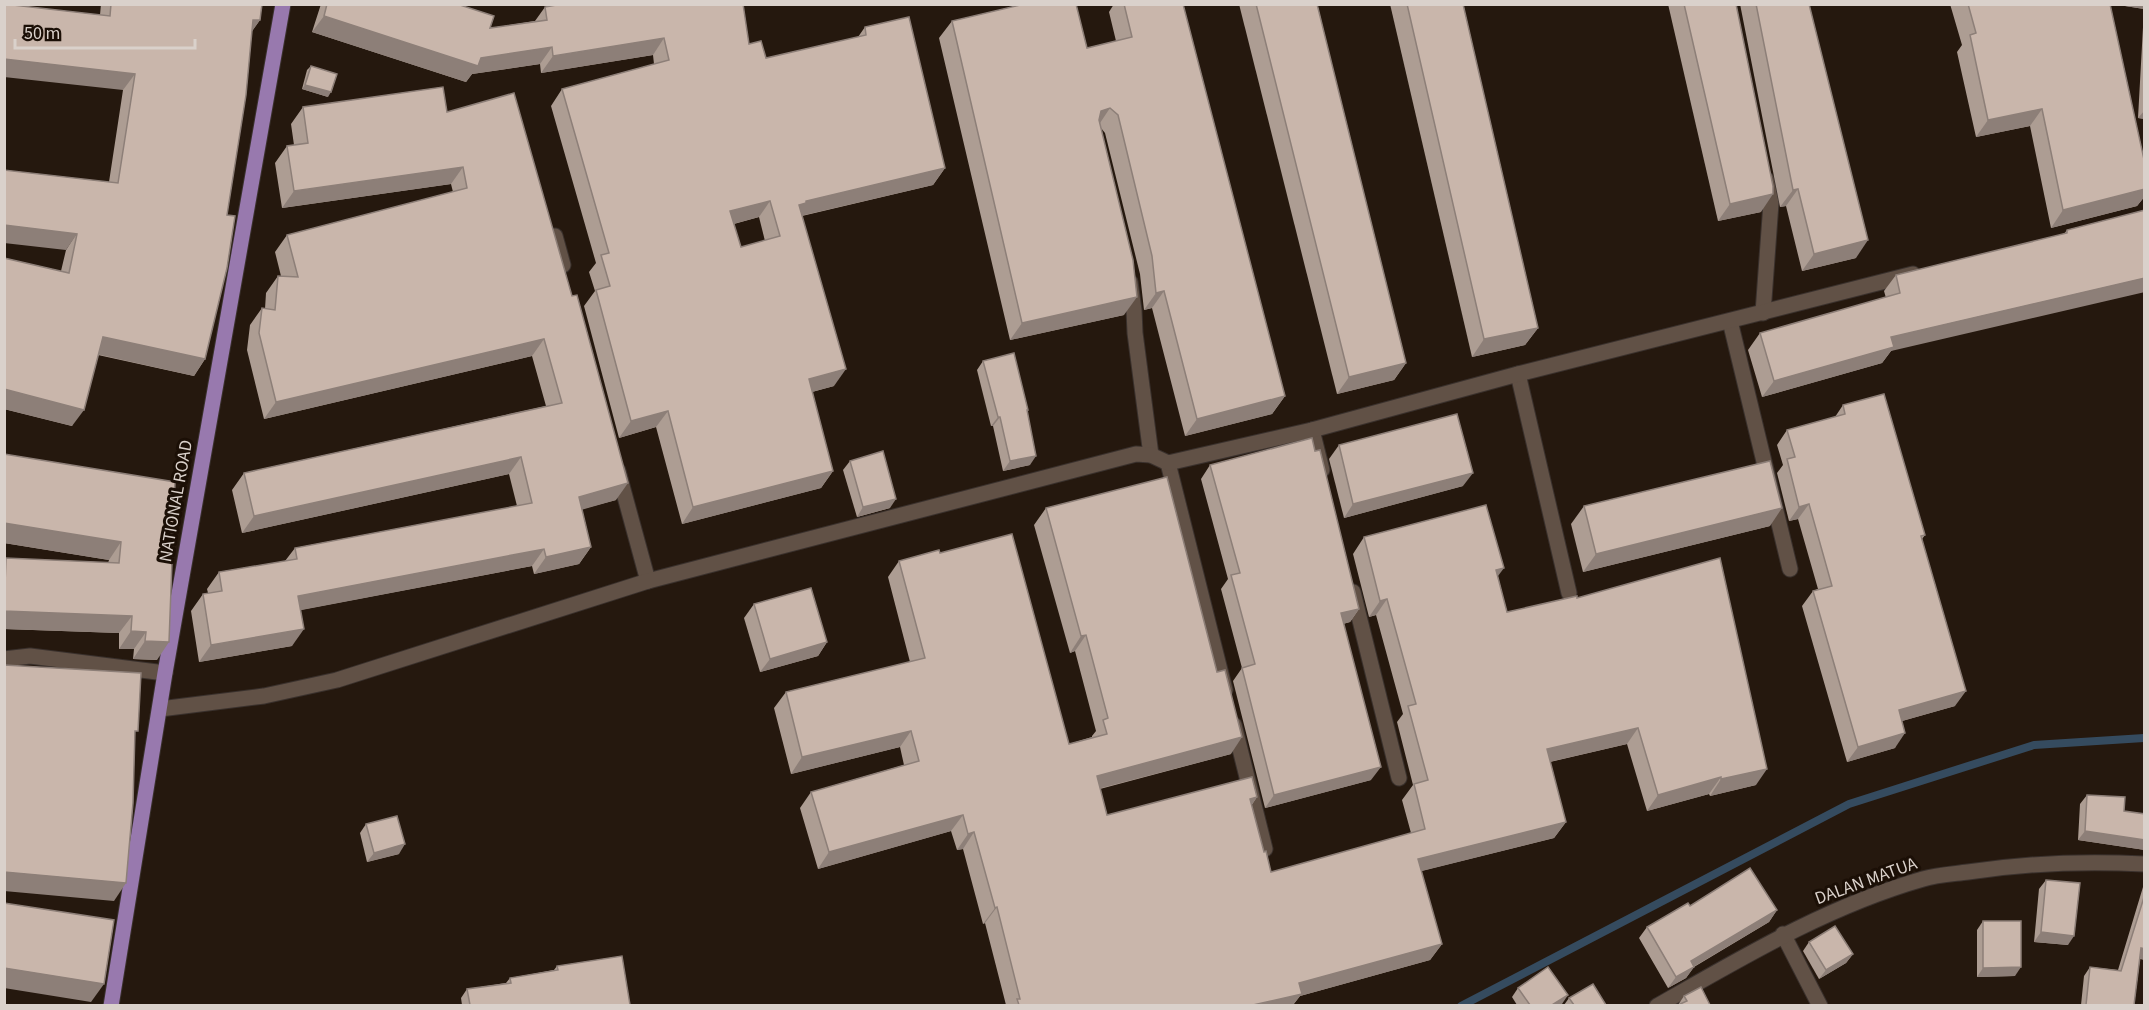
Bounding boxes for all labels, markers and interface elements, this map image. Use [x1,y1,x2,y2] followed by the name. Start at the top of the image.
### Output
[15,12,195,50] scale bar
[24,21,60,46] text: 50 m
[153,438,199,564] street label: NATIONAL ROAD
[1811,851,1921,911] street label: DALAN MATUA

